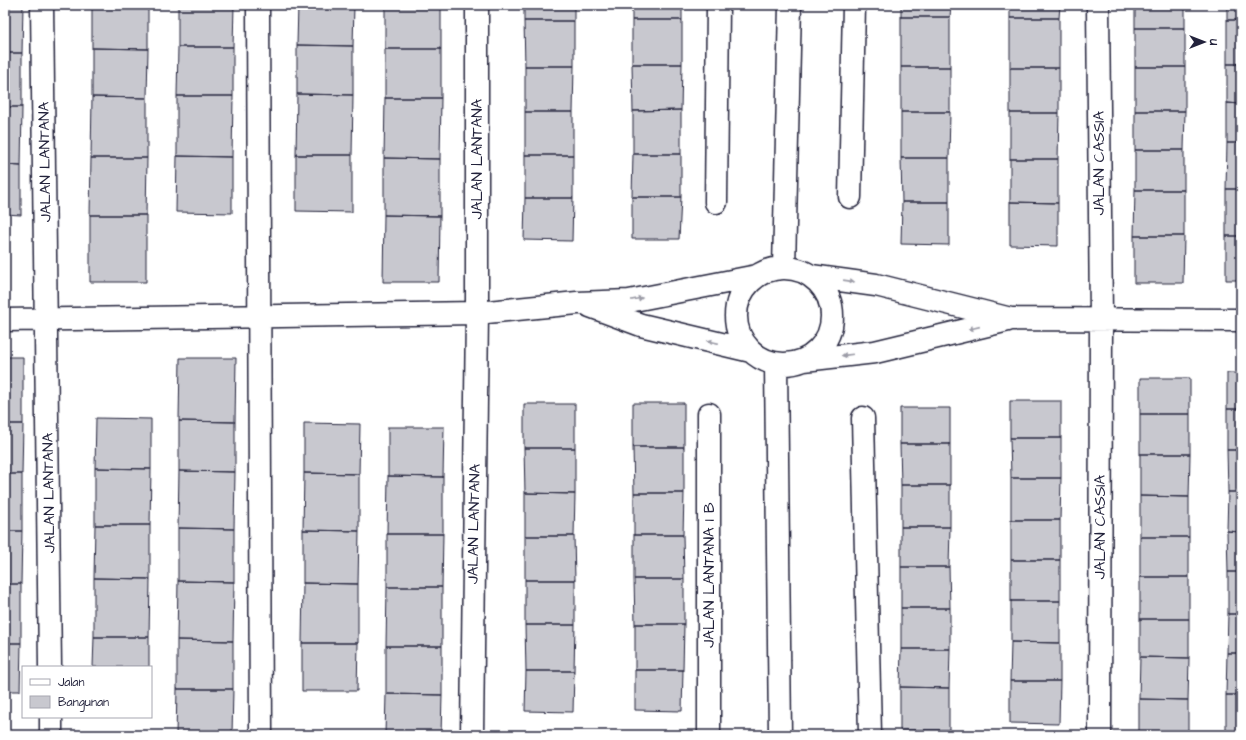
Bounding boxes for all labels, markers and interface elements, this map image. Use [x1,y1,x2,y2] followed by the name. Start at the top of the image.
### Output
[1184,22,1224,62] north arrow
[1206,38,1221,45] text: U
[467,98,488,219] street label: JALAN LANTANA
[33,101,57,222] street label: JALAN LANTANA
[1089,110,1110,215] street label: JALAN CASSIA
[843,278,855,284] one-way arrow
[630,296,643,302] one-way arrow
[967,325,979,331] one-way arrow
[707,339,719,345] one-way arrow
[840,352,853,358] one-way arrow
[37,432,61,553] street label: JALAN LANTANA
[462,463,486,584] street label: JALAN LANTANA
[1090,474,1111,579] street label: JALAN CASSIA
[699,502,720,648] street label: JALAN LANTANA I B
[22,666,152,718] legend
[58,674,84,691] text: Jalan
[58,694,109,712] text: Bangunan

